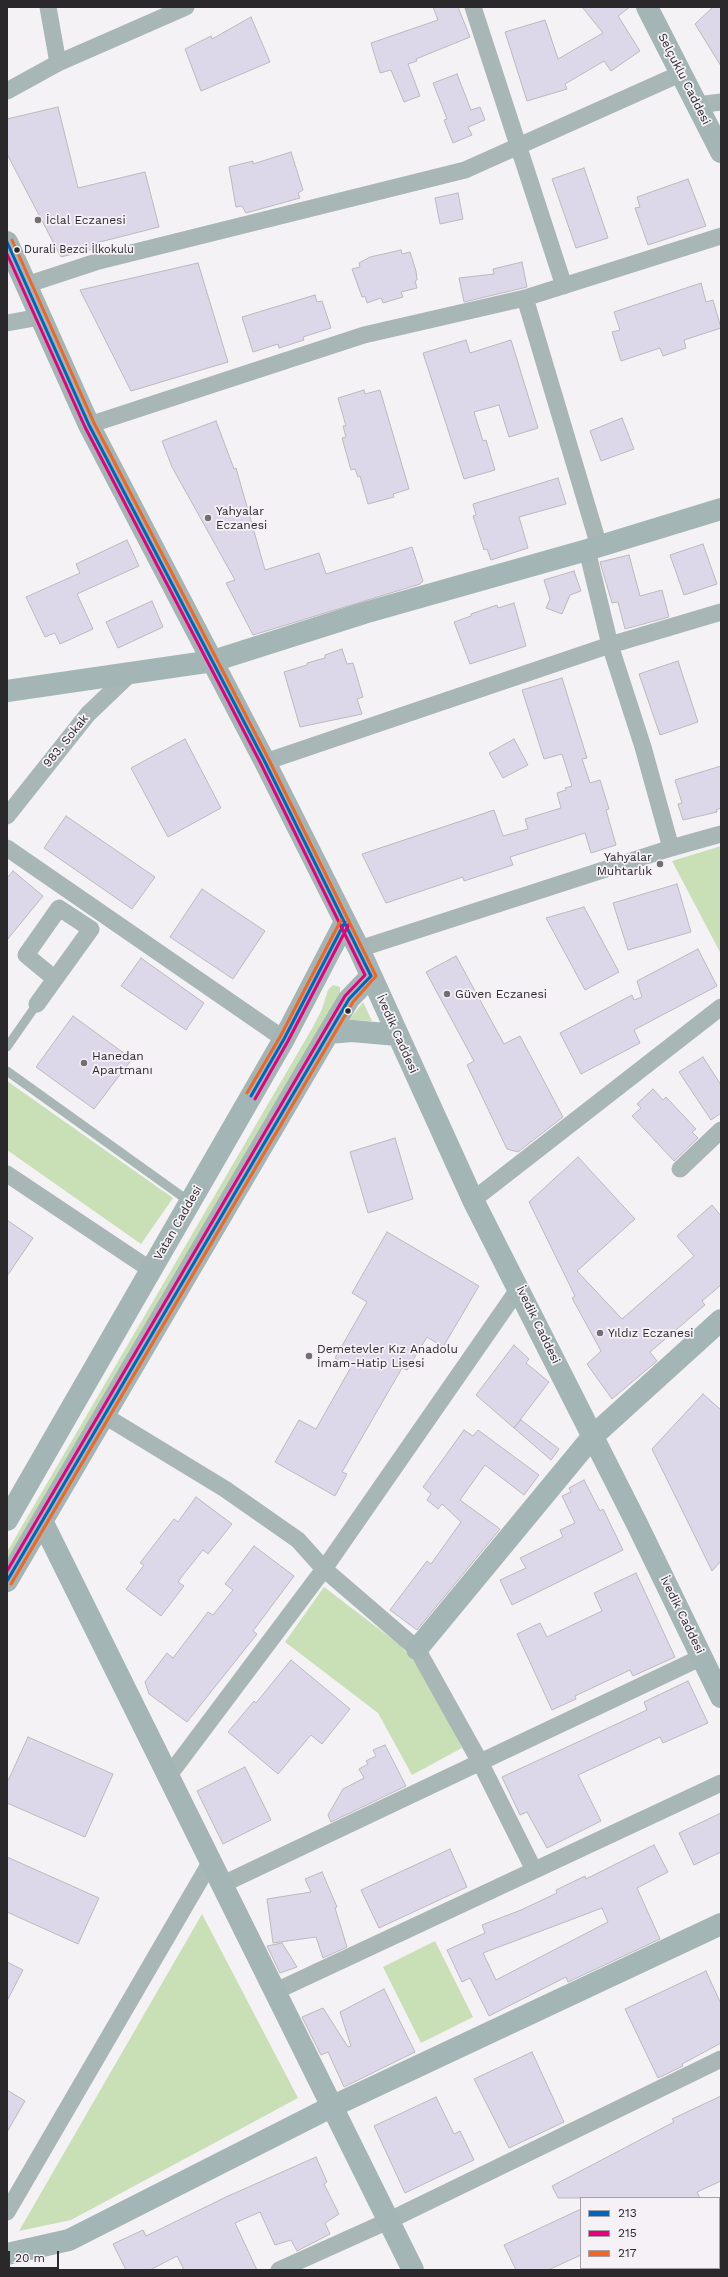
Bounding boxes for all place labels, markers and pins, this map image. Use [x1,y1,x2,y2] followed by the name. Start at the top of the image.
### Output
[46,213,126,227] place label: İclal Eczanesi
[33,215,43,225] marker: İclal Eczanesi
[24,243,134,257] place label: Durali Bezci İlkokulu
[12,245,22,255] marker: Durali Bezci İlkokulu
[216,504,267,532] place label: Yahyalar Eczanesi
[203,513,213,523] marker: Yahyalar Eczanesi
[597,850,652,878] place label: Yahyalar Muhtarlık
[655,859,665,869] marker: Yahyalar Muhtarlık
[455,987,547,1001] place label: Güven Eczanesi
[442,989,452,999] marker: Güven Eczanesi
[343,1006,353,1016] unlabelled marker
[92,1049,153,1077] place label: Hanedan Apartmanı
[79,1058,89,1068] marker: Hanedan Apartmanı
[608,1326,693,1340] place label: Yıldız Eczanesi
[595,1328,605,1338] marker: Yıldız Eczanesi
[317,1342,458,1370] place label: Demetevler Kız Anadolu İmam-Hatip Lisesi
[304,1351,314,1361] marker: Demetevler Kız Anadolu İmam-Hatip Lisesi

